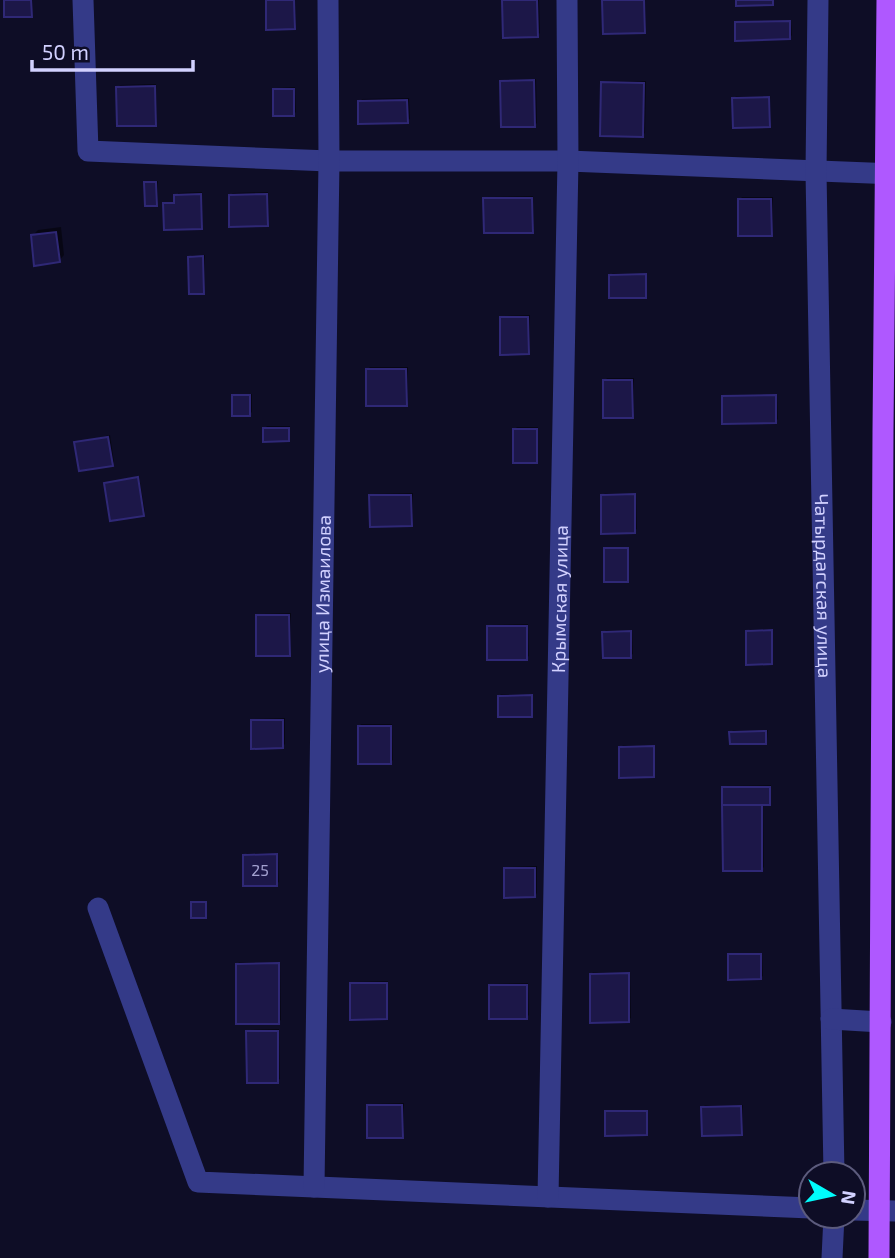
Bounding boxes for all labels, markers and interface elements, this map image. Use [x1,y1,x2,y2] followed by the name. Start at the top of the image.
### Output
[32,28,192,72] scale bar
[42,39,89,64] text: 50 m
[811,493,837,678] street label: Чатырдагская улица
[310,515,335,673] street label: улица Измаилова
[546,525,572,673] street label: Крымская улица
[251,860,269,879] house number: 25
[797,1160,867,1230] north arrow
[837,1189,862,1206] text: N

